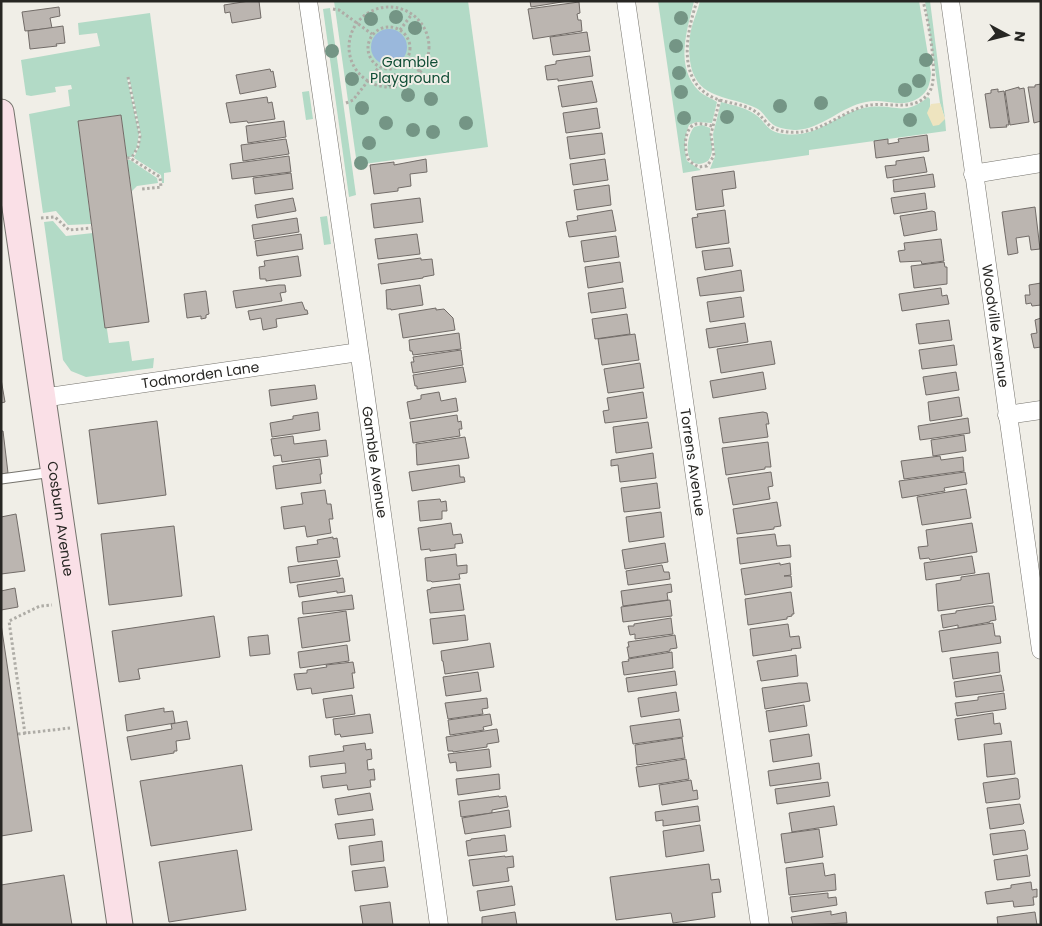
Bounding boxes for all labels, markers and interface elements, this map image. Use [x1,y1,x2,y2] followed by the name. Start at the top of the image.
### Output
[982,10,1032,60] north arrow
[1009,30,1030,43] text: N
[370,52,450,88] park label: Gamble Playground
[977,263,1014,389] street label: Woodville Avenue
[140,357,261,393] street label: Todmorden Lane
[357,405,392,520] street label: Gamble Avenue
[675,407,711,518] street label: Torrens Avenue
[42,460,79,578] street label: Cosburn Avenue

